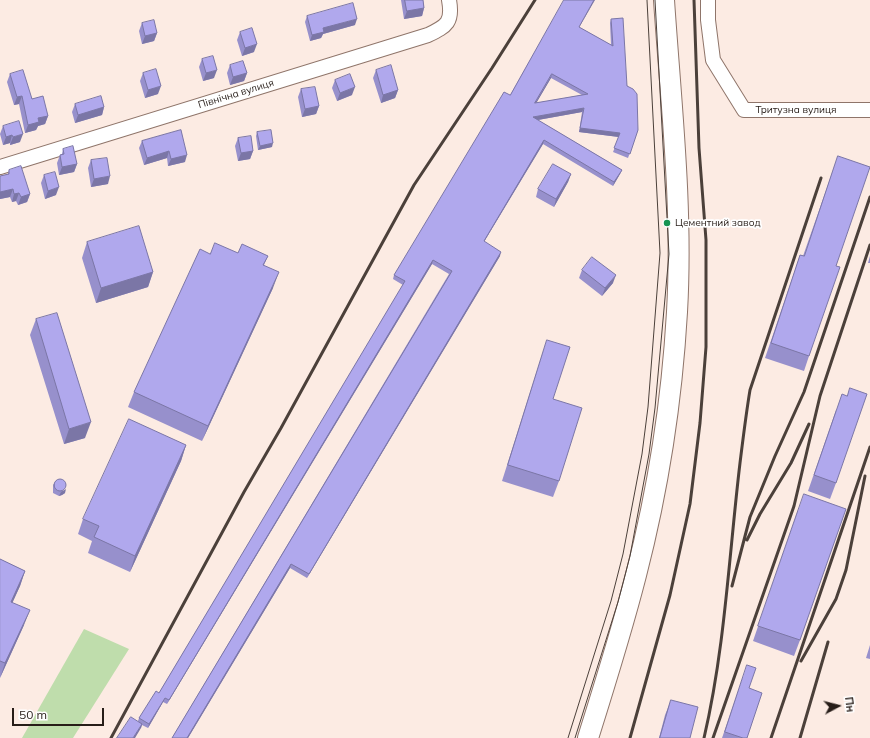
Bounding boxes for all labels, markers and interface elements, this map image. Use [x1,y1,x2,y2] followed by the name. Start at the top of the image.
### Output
[197,77,275,111] street label: Північна вулиця
[755,104,837,116] street label: Тритузна вулиця
[675,217,761,229] place label: Цементний завод
[662,218,672,228] marker: Цементний завод
[818,686,858,726] north arrow
[842,696,858,713] text: Пн
[14,700,106,726] scale bar
[19,707,47,722] text: 50 m

